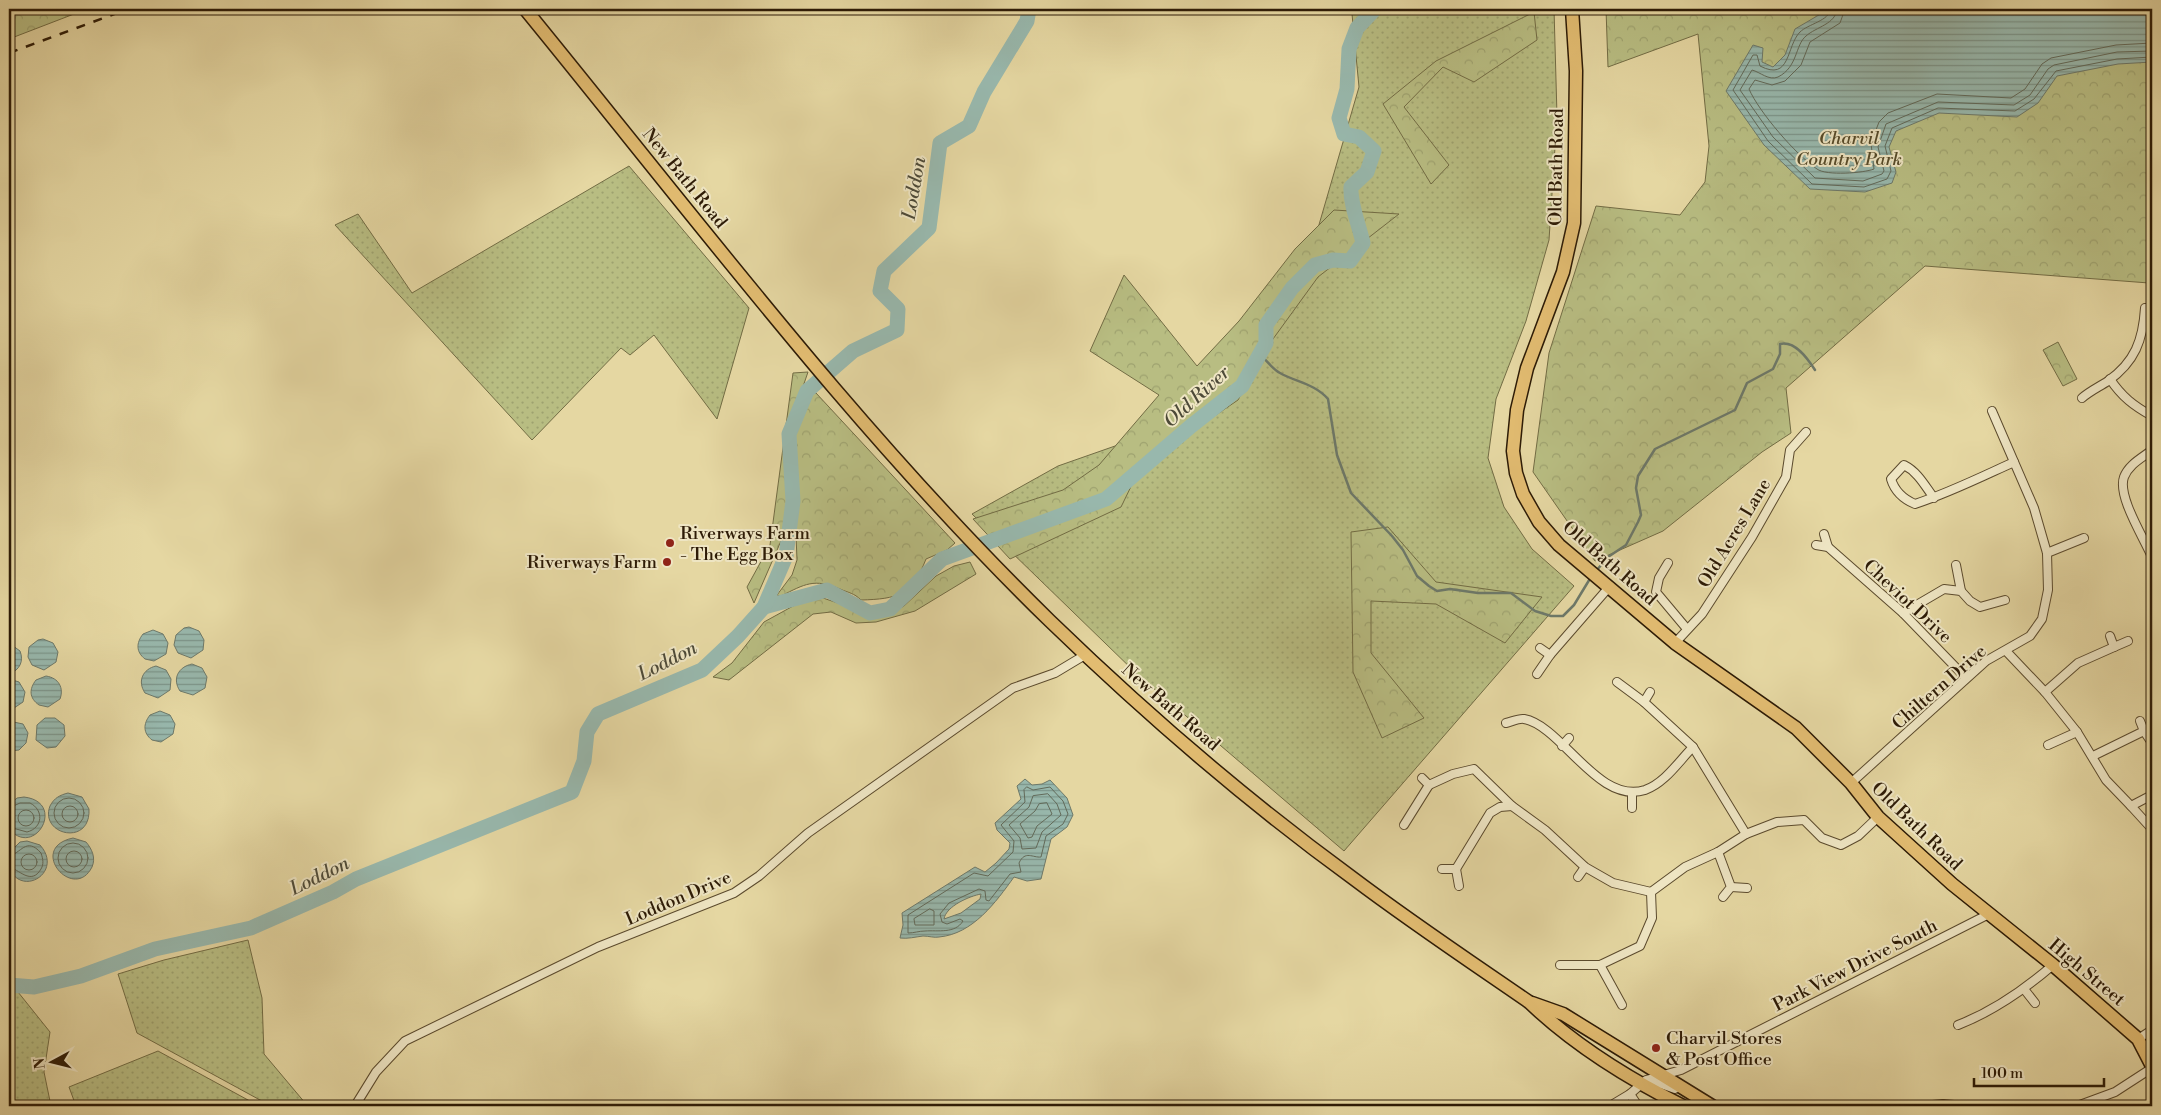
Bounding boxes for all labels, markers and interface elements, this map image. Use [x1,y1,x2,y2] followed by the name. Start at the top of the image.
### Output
[1544,107,1569,226] street label: Old Bath Road
[637,123,733,234] street label: New Bath Road
[1796,127,1902,171] park label: Charvil Country Park
[897,155,931,222] water label: Loddon
[1159,360,1235,433] water label: Old River
[1693,474,1776,592] street label: Old Acres Lane
[1558,516,1662,611] street label: Old Bath Road
[680,522,810,566] place label: Riverways Farm - The Egg Box
[664,537,676,549] marker: Riverways Farm - The Egg Box
[527,551,657,574] place label: Riverways Farm
[1859,554,1957,648] street label: Cheviot Drive
[661,556,673,568] marker: Riverways Farm
[633,636,701,686] water label: Loddon
[1887,640,1991,735] street label: Chiltern Drive
[1117,658,1225,757] street label: New Bath Road
[1866,777,1968,876] street label: Old Bath Road
[285,851,353,901] water label: Loddon
[622,866,735,931] street label: Loddon Drive
[1769,914,1942,1017] street label: Park View Drive South
[2044,934,2130,1011] street label: High Street
[1666,1027,1782,1071] place label: Charvil Stores & Post Office
[28,1038,78,1088] north arrow
[1650,1042,1662,1054] marker: Charvil Stores & Post Office
[1974,1055,2104,1087] scale bar
[30,1057,50,1070] text: N
[1981,1064,2023,1083] text: 100 m

